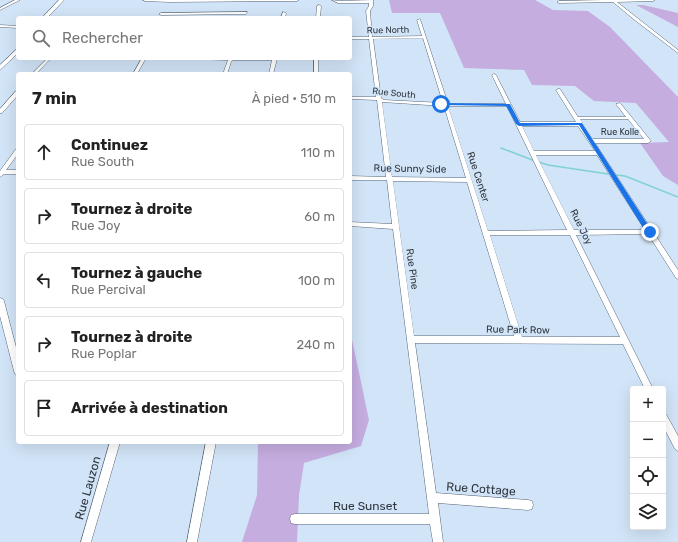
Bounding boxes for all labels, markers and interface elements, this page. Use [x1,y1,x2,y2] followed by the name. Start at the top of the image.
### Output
[16,16,352,60] search box
[367,25,409,35] street label: Rue North
[30,27,52,49] icon: search
[62,29,143,47] text: Rechercher
[372,86,416,100] street label: Rue South
[32,88,77,108] text: 7 min
[252,91,336,106] text: À pied · 510 m
[432,95,450,113] route start
[601,127,639,137] street label: Rue Kolle
[71,136,148,154] text: Continuez
[33,141,55,163] icon: ahead
[301,145,335,160] text: 110 m
[464,150,492,204] street label: Rue Center
[71,154,134,169] text: Rue South
[374,162,447,176] street label: Rue Sunny Side
[71,200,192,218] text: Tournez à droite
[33,205,55,227] icon: right
[567,207,595,247] street label: Rue Joy
[304,209,335,224] text: 60 m
[71,218,120,233] text: Rue Joy
[641,223,659,241] route end
[403,248,421,291] street label: Rue Pine
[71,264,202,282] text: Tournez à gauche
[33,269,55,291] icon: left
[298,273,335,288] text: 100 m
[71,282,146,297] text: Rue Percival
[486,323,550,337] street label: Rue Park Row
[71,328,192,346] text: Tournez à droite
[33,333,55,355] icon: right
[296,337,335,352] text: 240 m
[71,346,137,361] text: Rue Poplar
[630,386,666,530] map controls
[630,386,666,422] button: +
[33,397,55,419] icon: arrive
[71,399,228,417] text: Arrivée à destination
[630,422,666,458] button: −
[72,455,104,521] street label: Rue Lauzon
[630,458,666,494] button: locate
[446,480,516,498] street label: Rue Cottage
[630,494,666,530] button: layers
[333,499,397,513] street label: Rue Sunset

